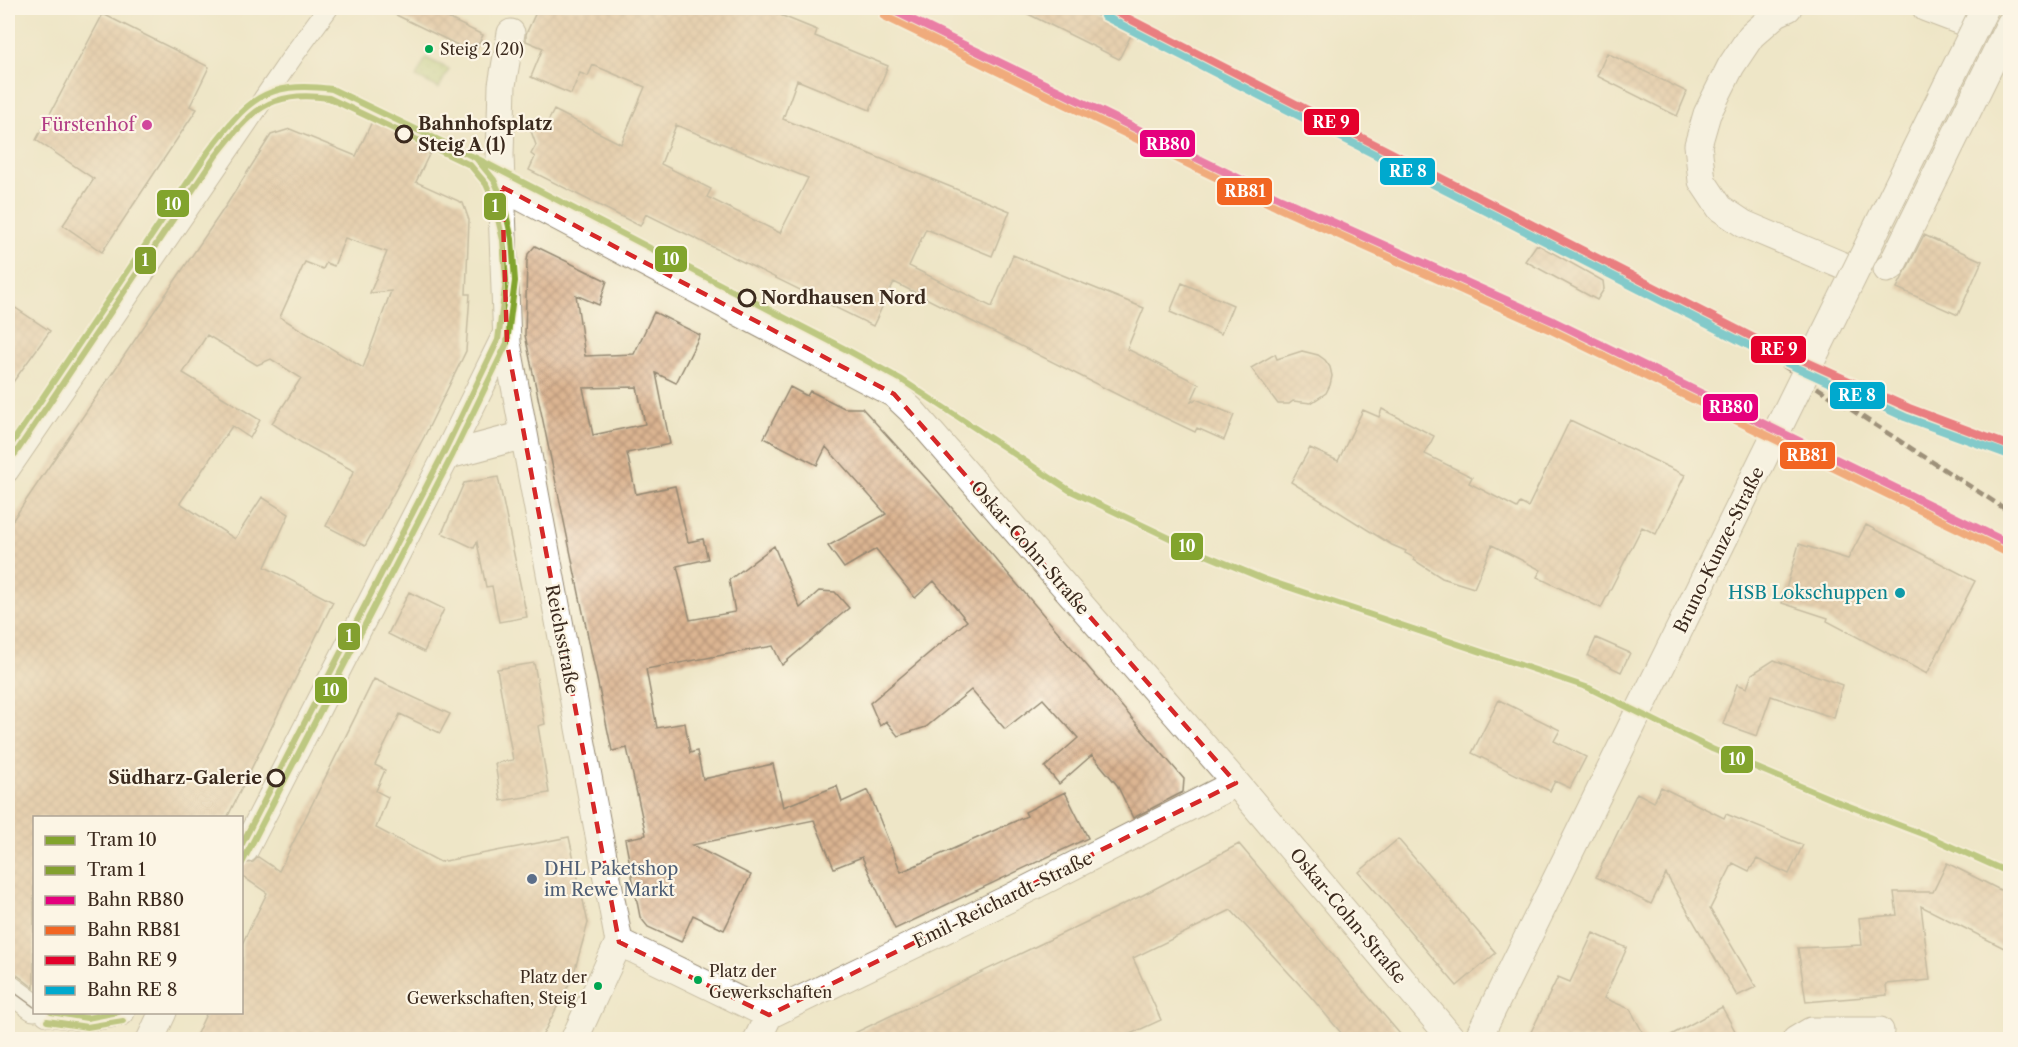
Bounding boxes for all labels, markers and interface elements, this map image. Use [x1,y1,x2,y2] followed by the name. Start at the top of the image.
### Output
[440,39,524,59] place label: Steig 2 (20)
[423,43,435,55] marker: Steig 2 (20)
[1303,108,1360,136] line badge: RE 9
[1312,112,1350,132] text: RE 9
[418,113,552,156] place label: Bahnhofsplatz Steig A (1)
[41,114,138,136] place label: Fürstenhof
[140,118,154,132] marker: Fürstenhof
[395,125,413,143] marker: Bahnhofsplatz Steig A (1)
[1139,129,1196,158] line badge: RB80
[1146,134,1190,154] text: RB80
[1379,157,1436,186] line badge: RE 8
[1389,161,1427,181] text: RE 8
[1216,177,1273,206] line badge: RB81
[1224,181,1266,201] text: RB81
[156,189,190,218] line badge: 10
[483,192,507,221] line badge: 1
[164,194,182,214] text: 10
[491,196,499,216] text: 1
[654,245,688,273] line badge: 10
[134,246,157,275] line badge: 1
[662,249,680,269] text: 10
[141,250,149,270] text: 1
[761,287,926,309] place label: Nordhausen Nord
[738,289,756,307] marker: Nordhausen Nord
[1750,335,1807,364] line badge: RE 9
[1760,339,1798,359] text: RE 9
[1829,381,1886,410] line badge: RE 8
[1838,385,1876,405] text: RE 8
[1702,393,1759,422] line badge: RB80
[1709,397,1753,417] text: RB80
[1779,441,1836,470] line badge: RB81
[1786,445,1828,465] text: RB81
[1669,463,1769,637] street label: Bruno-Kunze-Straße
[966,477,1094,619] street label: Oskar-Cohn-Straße
[1170,532,1204,561] line badge: 10
[1178,536,1196,556] text: 10
[541,582,583,696] street label: Reichsstraße
[1728,582,1888,604] place label: HSB Lokschuppen
[1893,586,1907,600] marker: HSB Lokschuppen
[337,622,361,651] line badge: 1
[345,626,353,646] text: 1
[314,676,348,704] line badge: 10
[322,680,340,700] text: 10
[1720,745,1754,774] line badge: 10
[1728,749,1746,769] text: 10
[108,767,262,789] place label: Südharz-Galerie
[267,769,285,787] marker: Südharz-Galerie
[33,816,243,1014] legend
[87,829,157,851] text: Tram 10
[1285,844,1411,988] street label: Oskar-Cohn-Straße
[910,847,1096,953] street label: Emil-Reichardt-Straße
[544,858,678,901] place label: DHL Paketshop im Rewe Markt
[87,859,146,881] text: Tram 1
[525,872,539,886] marker: DHL Paketshop im Rewe Markt
[87,889,184,911] text: Bahn RB80
[87,919,181,941] text: Bahn RB81
[87,949,177,971] text: Bahn RE 9
[709,961,832,1002] place label: Platz der Gewerkschaften
[407,967,587,1008] place label: Platz der Gewerkschaften, Steig 1
[692,974,704,986] marker: Platz der Gewerkschaften
[87,979,177,1001] text: Bahn RE 8
[592,980,604,992] marker: Platz der Gewerkschaften, Steig 1

